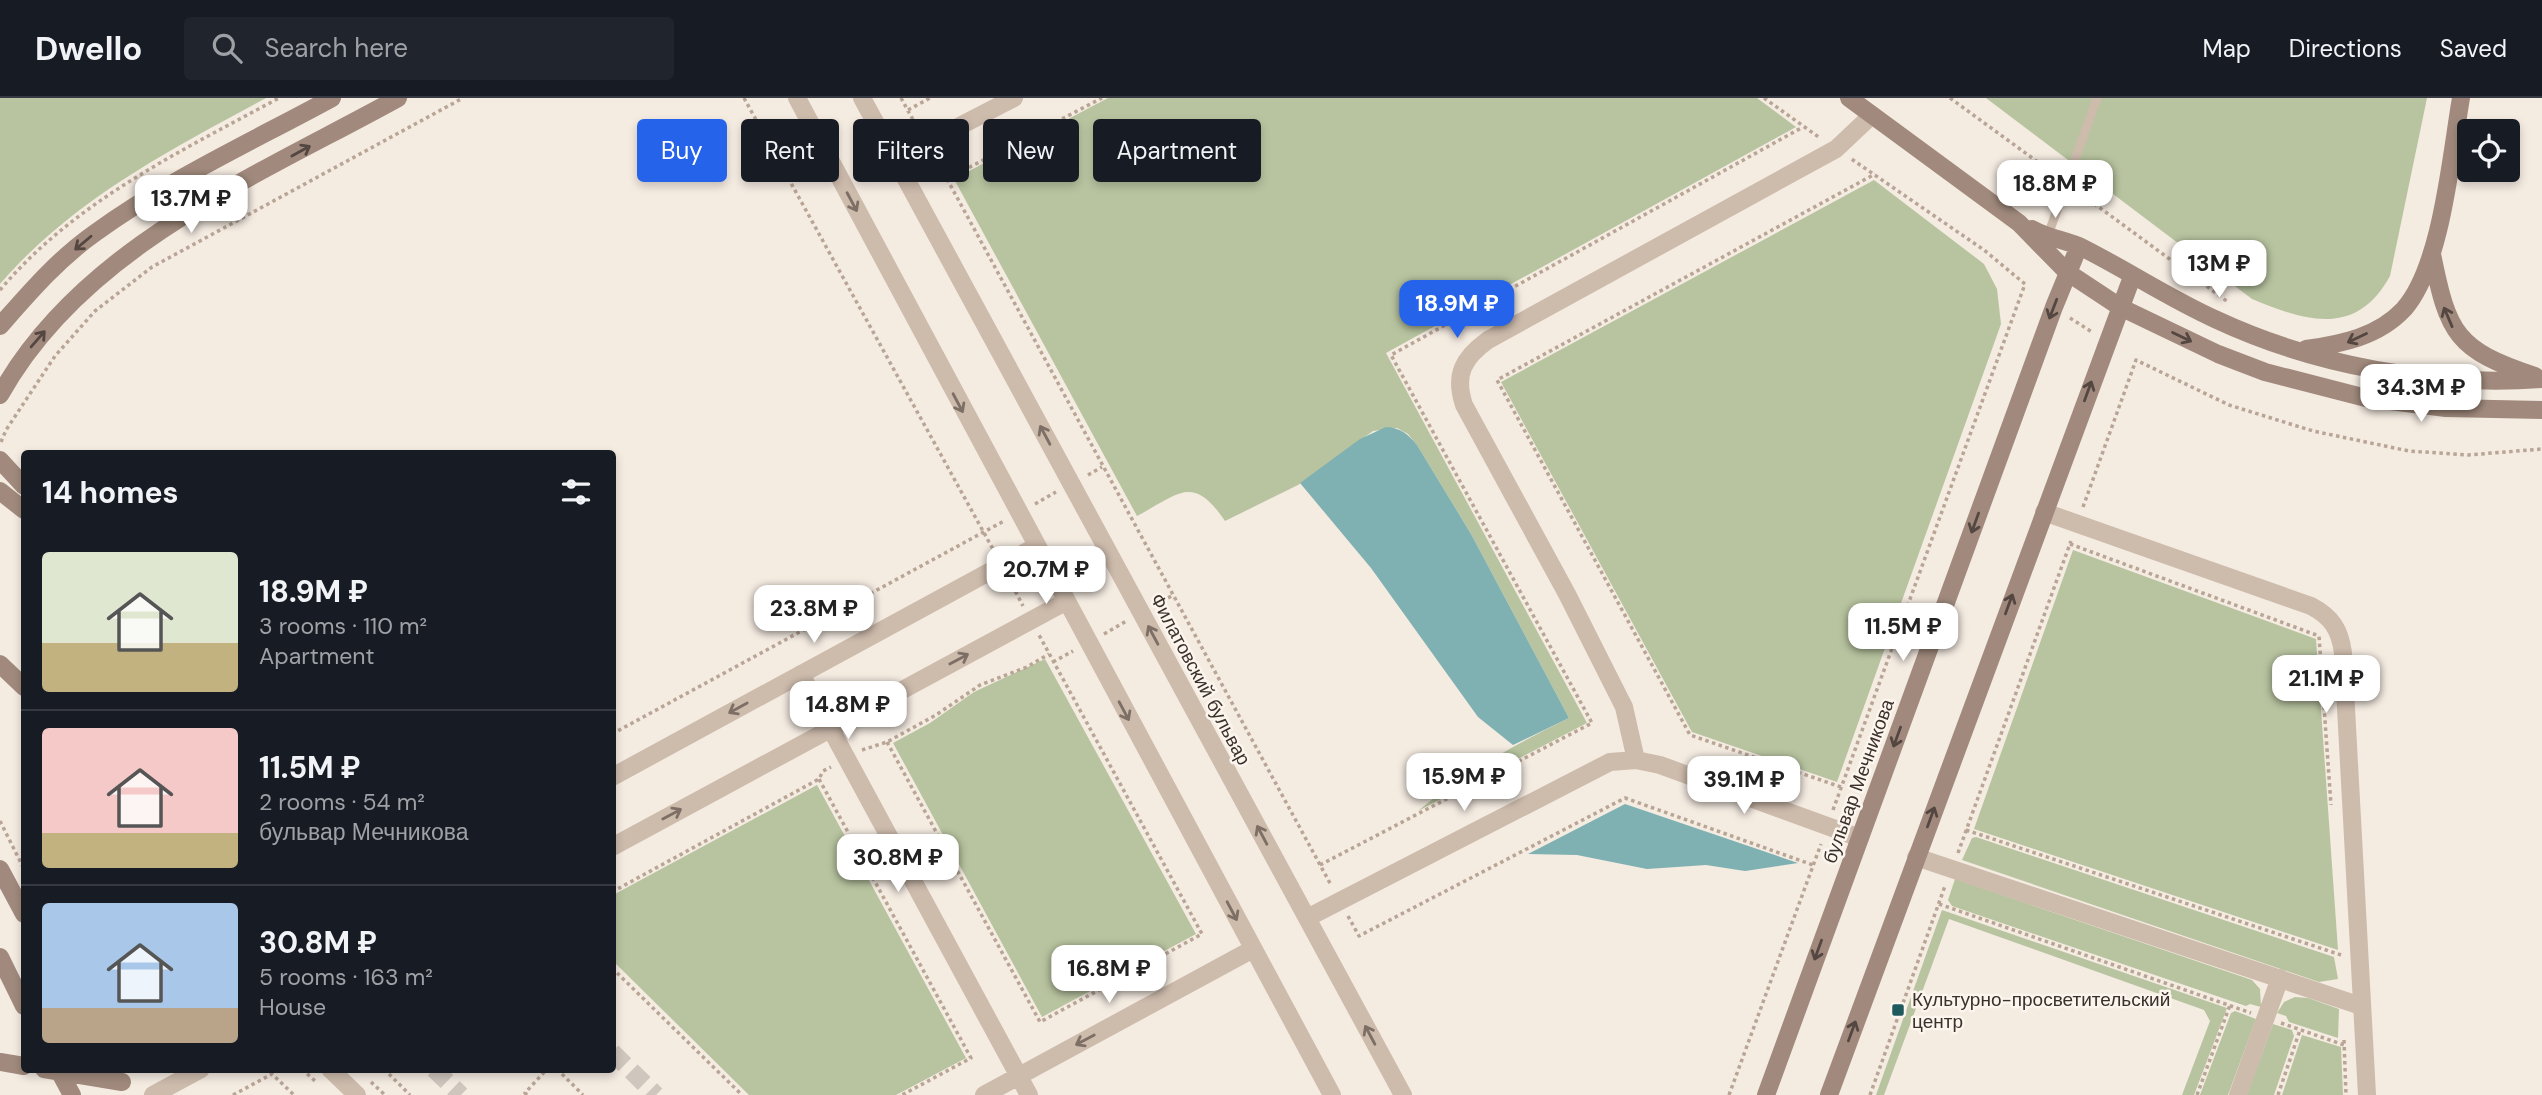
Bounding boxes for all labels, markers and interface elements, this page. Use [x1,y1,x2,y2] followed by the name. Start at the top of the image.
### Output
[184,17,674,80] search box
[35,27,142,70] text: Dwello
[208,29,246,67] icon: search
[264,31,408,65] text: Search here
[2203,33,2251,64] text: Map
[2289,33,2402,64] text: Directions
[2440,33,2507,64] text: Saved
[637,119,727,182] chip: Buy
[741,119,839,182] chip: Rent
[853,119,969,182] chip: Filters
[983,119,1079,182] chip: New
[1093,119,1261,182] chip: Apartment
[2457,119,2520,182] map controls
[2457,119,2520,182] button: locate
[290,144,311,158] one-way arrow
[1990,160,2120,220] pin: 18.8M ₽
[2013,168,2097,198] text: 18.8M ₽
[126,176,256,235] pin: 13.7M ₽
[151,183,231,213] text: 13.7M ₽
[845,191,859,211] one-way arrow
[74,235,92,251] one-way arrow
[2170,240,2268,300] pin: 13M ₽
[2187,248,2251,278] text: 13M ₽
[1392,280,1522,340] pin: 18.9M ₽
[1415,288,1499,318] text: 18.9M ₽
[2046,298,2058,320] one-way arrow
[2441,307,2454,328] one-way arrow
[30,330,46,348] one-way arrow
[2171,330,2192,344] one-way arrow
[2347,333,2368,346] one-way arrow
[2356,364,2486,424] pin: 34.3M ₽
[2376,372,2466,402] text: 34.3M ₽
[2083,380,2095,402] one-way arrow
[951,392,965,412] one-way arrow
[1038,425,1051,446] one-way arrow
[42,473,179,512] text: 14 homes
[557,473,595,511] icon: filters
[1967,511,1980,533] one-way arrow
[981,546,1111,606] pin: 20.7M ₽
[1003,554,1089,584] text: 20.7M ₽
[259,572,368,611] text: 18.9M ₽
[98,580,182,664] icon: home
[749,586,879,645] pin: 23.8M ₽
[1145,589,1256,769] street label: Филатовский бульвар
[770,593,858,623] text: 23.8M ₽
[2004,594,2017,616] one-way arrow
[1838,603,1968,663] pin: 11.5M ₽
[259,611,427,641] text: 3 rooms · 110 m²
[1864,611,1942,641] text: 11.5M ₽
[1146,625,1160,646] one-way arrow
[259,641,374,671] text: Apartment
[948,652,968,666] one-way arrow
[2261,656,2391,715] pin: 21.1M ₽
[2288,663,2364,693] text: 21.1M ₽
[783,682,913,741] pin: 14.8M ₽
[806,689,890,719] text: 14.8M ₽
[1817,695,1900,867] street label: бульвар Мечникова
[1117,700,1131,720] one-way arrow
[728,702,749,715] one-way arrow
[1889,725,1902,747] one-way arrow
[259,748,360,787] text: 11.5M ₽
[1399,754,1529,813] pin: 15.9M ₽
[98,756,182,840] icon: home
[1679,756,1809,816] pin: 39.1M ₽
[1422,761,1506,791] text: 15.9M ₽
[1703,764,1785,794] text: 39.1M ₽
[259,787,425,817] text: 2 rooms · 54 m²
[662,807,682,821] one-way arrow
[1925,807,1938,829] one-way arrow
[259,817,469,847] text: бульвар Мечникова
[1255,825,1268,846] one-way arrow
[833,834,963,894] pin: 30.8M ₽
[853,842,943,872] text: 30.8M ₽
[1226,900,1239,921] one-way arrow
[259,923,377,962] text: 30.8M ₽
[98,931,182,1015] icon: home
[1811,939,1824,961] one-way arrow
[1044,946,1174,1005] pin: 16.8M ₽
[1067,953,1151,983] text: 16.8M ₽
[259,962,433,992] text: 5 rooms · 163 m²
[1912,987,2170,1034] place label: Культурно-просветительский центр
[259,992,326,1022] text: House
[1890,1002,1906,1018] marker: Культурно-просветительский центр
[1847,1020,1859,1042] one-way arrow
[1363,1025,1376,1046] one-way arrow
[1076,1033,1096,1047] one-way arrow

